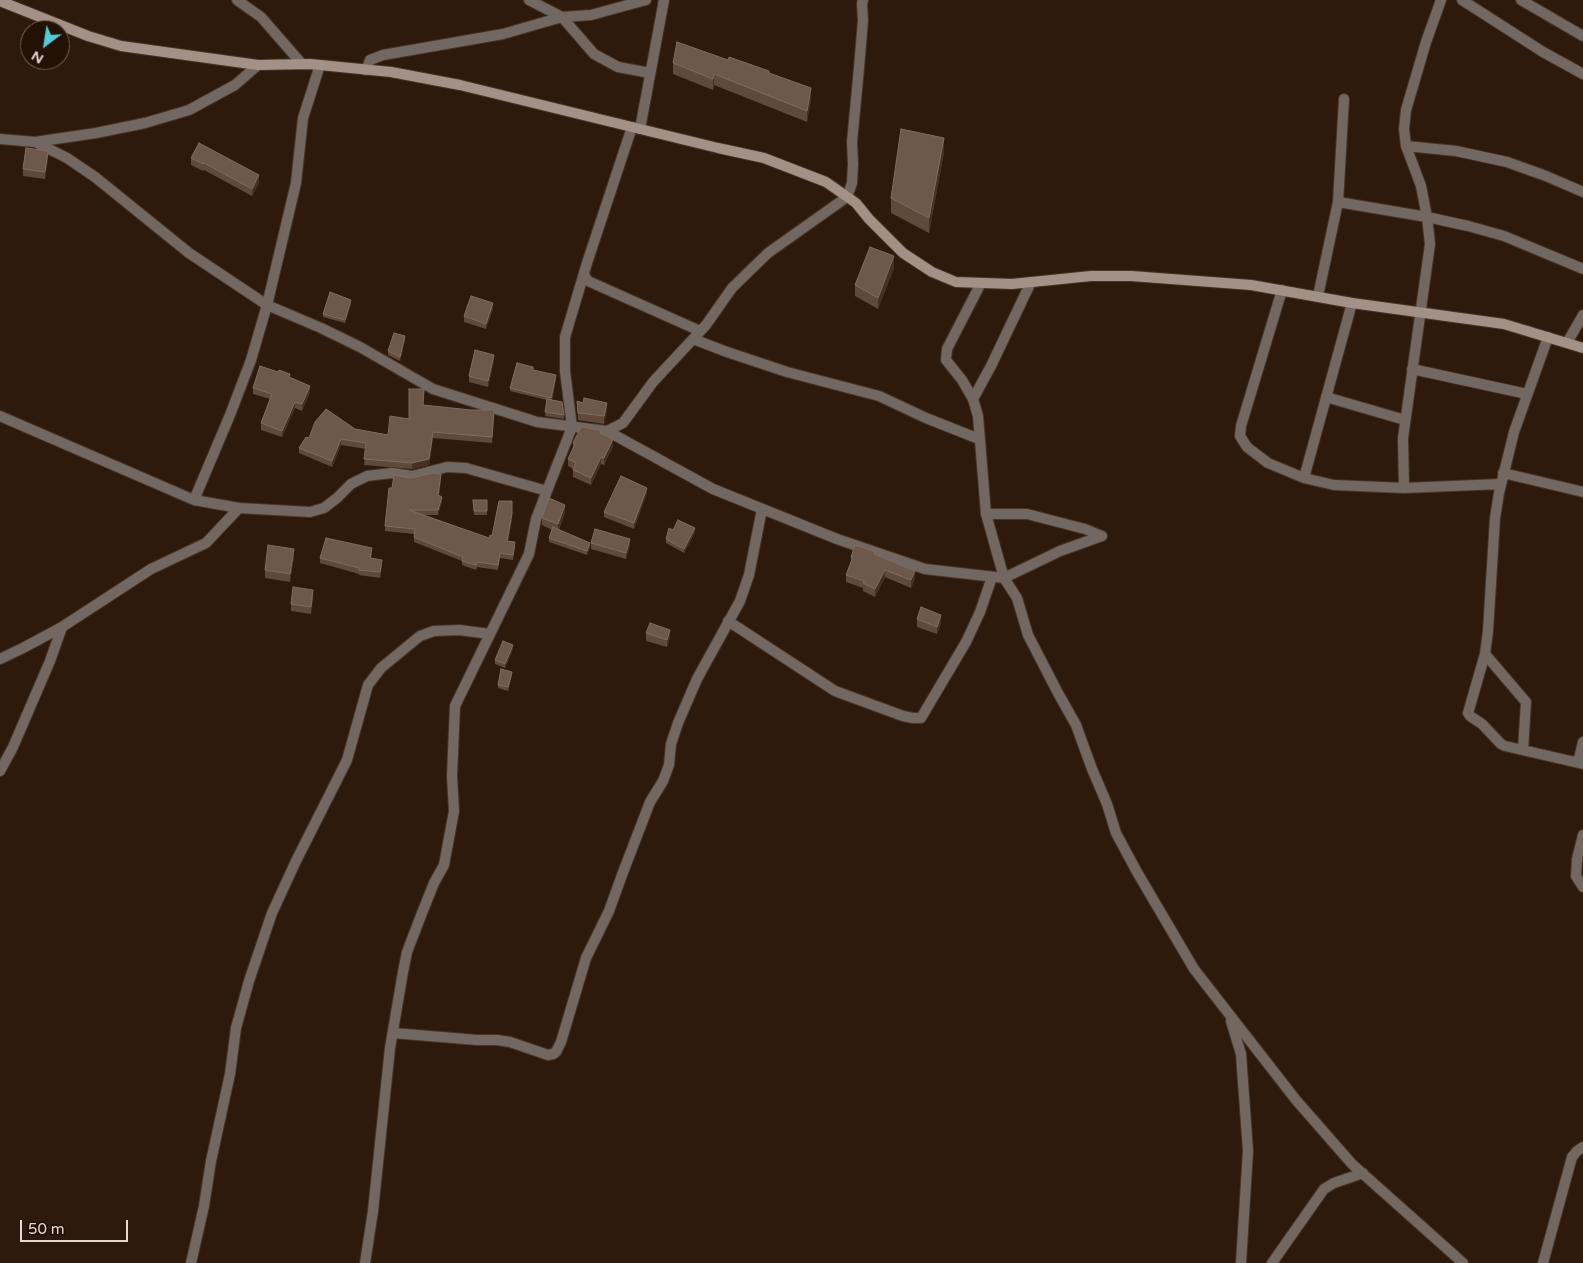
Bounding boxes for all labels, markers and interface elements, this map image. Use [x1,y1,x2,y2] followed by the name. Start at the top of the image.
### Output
[20,20,70,70] north arrow
[28,47,47,68] text: N
[22,1210,130,1242] scale bar
[28,1220,65,1238] text: 50 m

